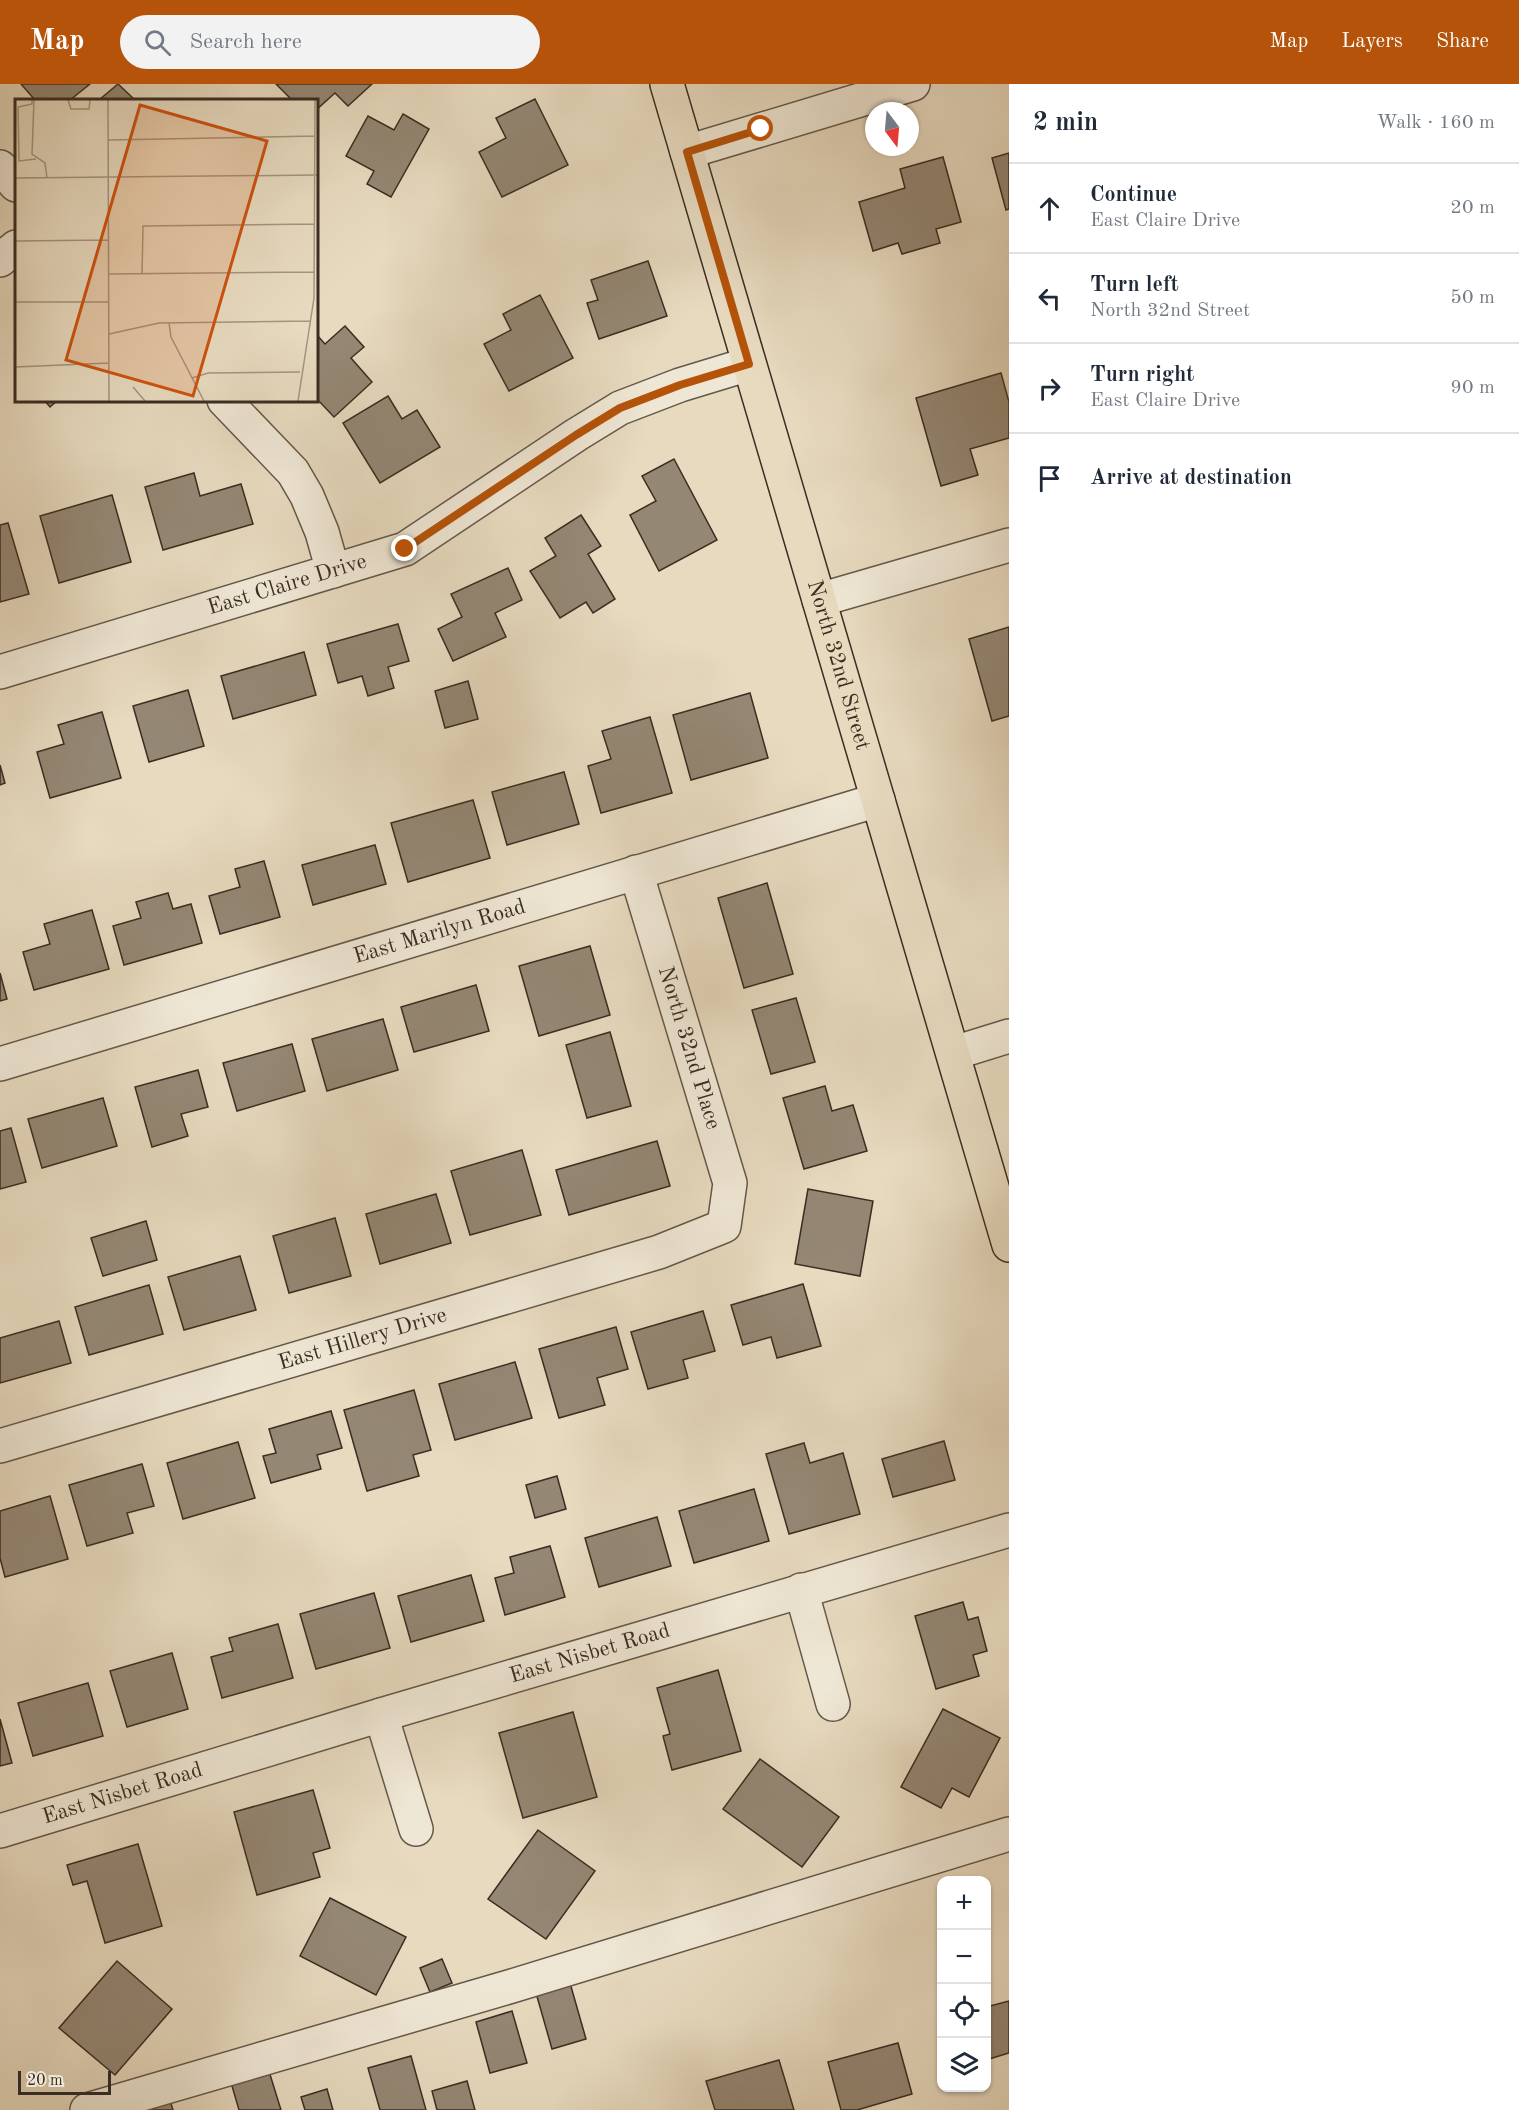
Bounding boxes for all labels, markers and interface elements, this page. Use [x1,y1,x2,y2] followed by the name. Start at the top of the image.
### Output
[120,15,540,69] search box
[141,26,174,59] icon: search
[30,28,84,56] text: Map
[189,31,302,53] text: Search here
[1269,31,1308,52] text: Map
[1341,31,1403,52] text: Layers
[1436,31,1489,52] text: Share
[15,99,318,402] inset map
[865,102,919,156] north arrow
[1033,110,1098,136] text: 2 min
[1376,113,1495,133] text: Walk · 160 m
[747,115,773,141] route start
[1090,184,1177,206] text: Continue
[1033,192,1066,225] icon: ahead
[1450,198,1495,218] text: 20 m
[1090,211,1240,231] text: East Claire Drive
[1090,274,1179,296] text: Turn left
[1033,282,1066,315] icon: left
[1450,288,1495,308] text: 50 m
[1090,301,1250,321] text: North 32nd Street
[1090,364,1194,386] text: Turn right
[1033,372,1066,405] icon: right
[1450,378,1495,398] text: 90 m
[1090,391,1240,411] text: East Claire Drive
[1033,462,1066,495] icon: arrive
[1090,467,1292,489] text: Arrive at destination
[391,535,417,561] route end
[205,550,369,619] street label: East Claire Drive
[803,578,874,753] street label: North 32nd Street
[351,896,528,968] street label: East Marilyn Road
[654,964,724,1132] street label: North 32nd Place
[276,1304,449,1374] street label: East Hillery Drive
[507,1619,673,1688] street label: East Nisbet Road
[40,1759,205,1828] street label: East Nisbet Road
[937,1876,991,2092] map controls
[937,1876,991,1930] button: +
[937,1930,991,1984] button: −
[937,1984,991,2038] button: locate
[937,2038,991,2092] button: layers
[18,2068,111,2096] scale bar
[27,2073,63,2089] text: 20 m

